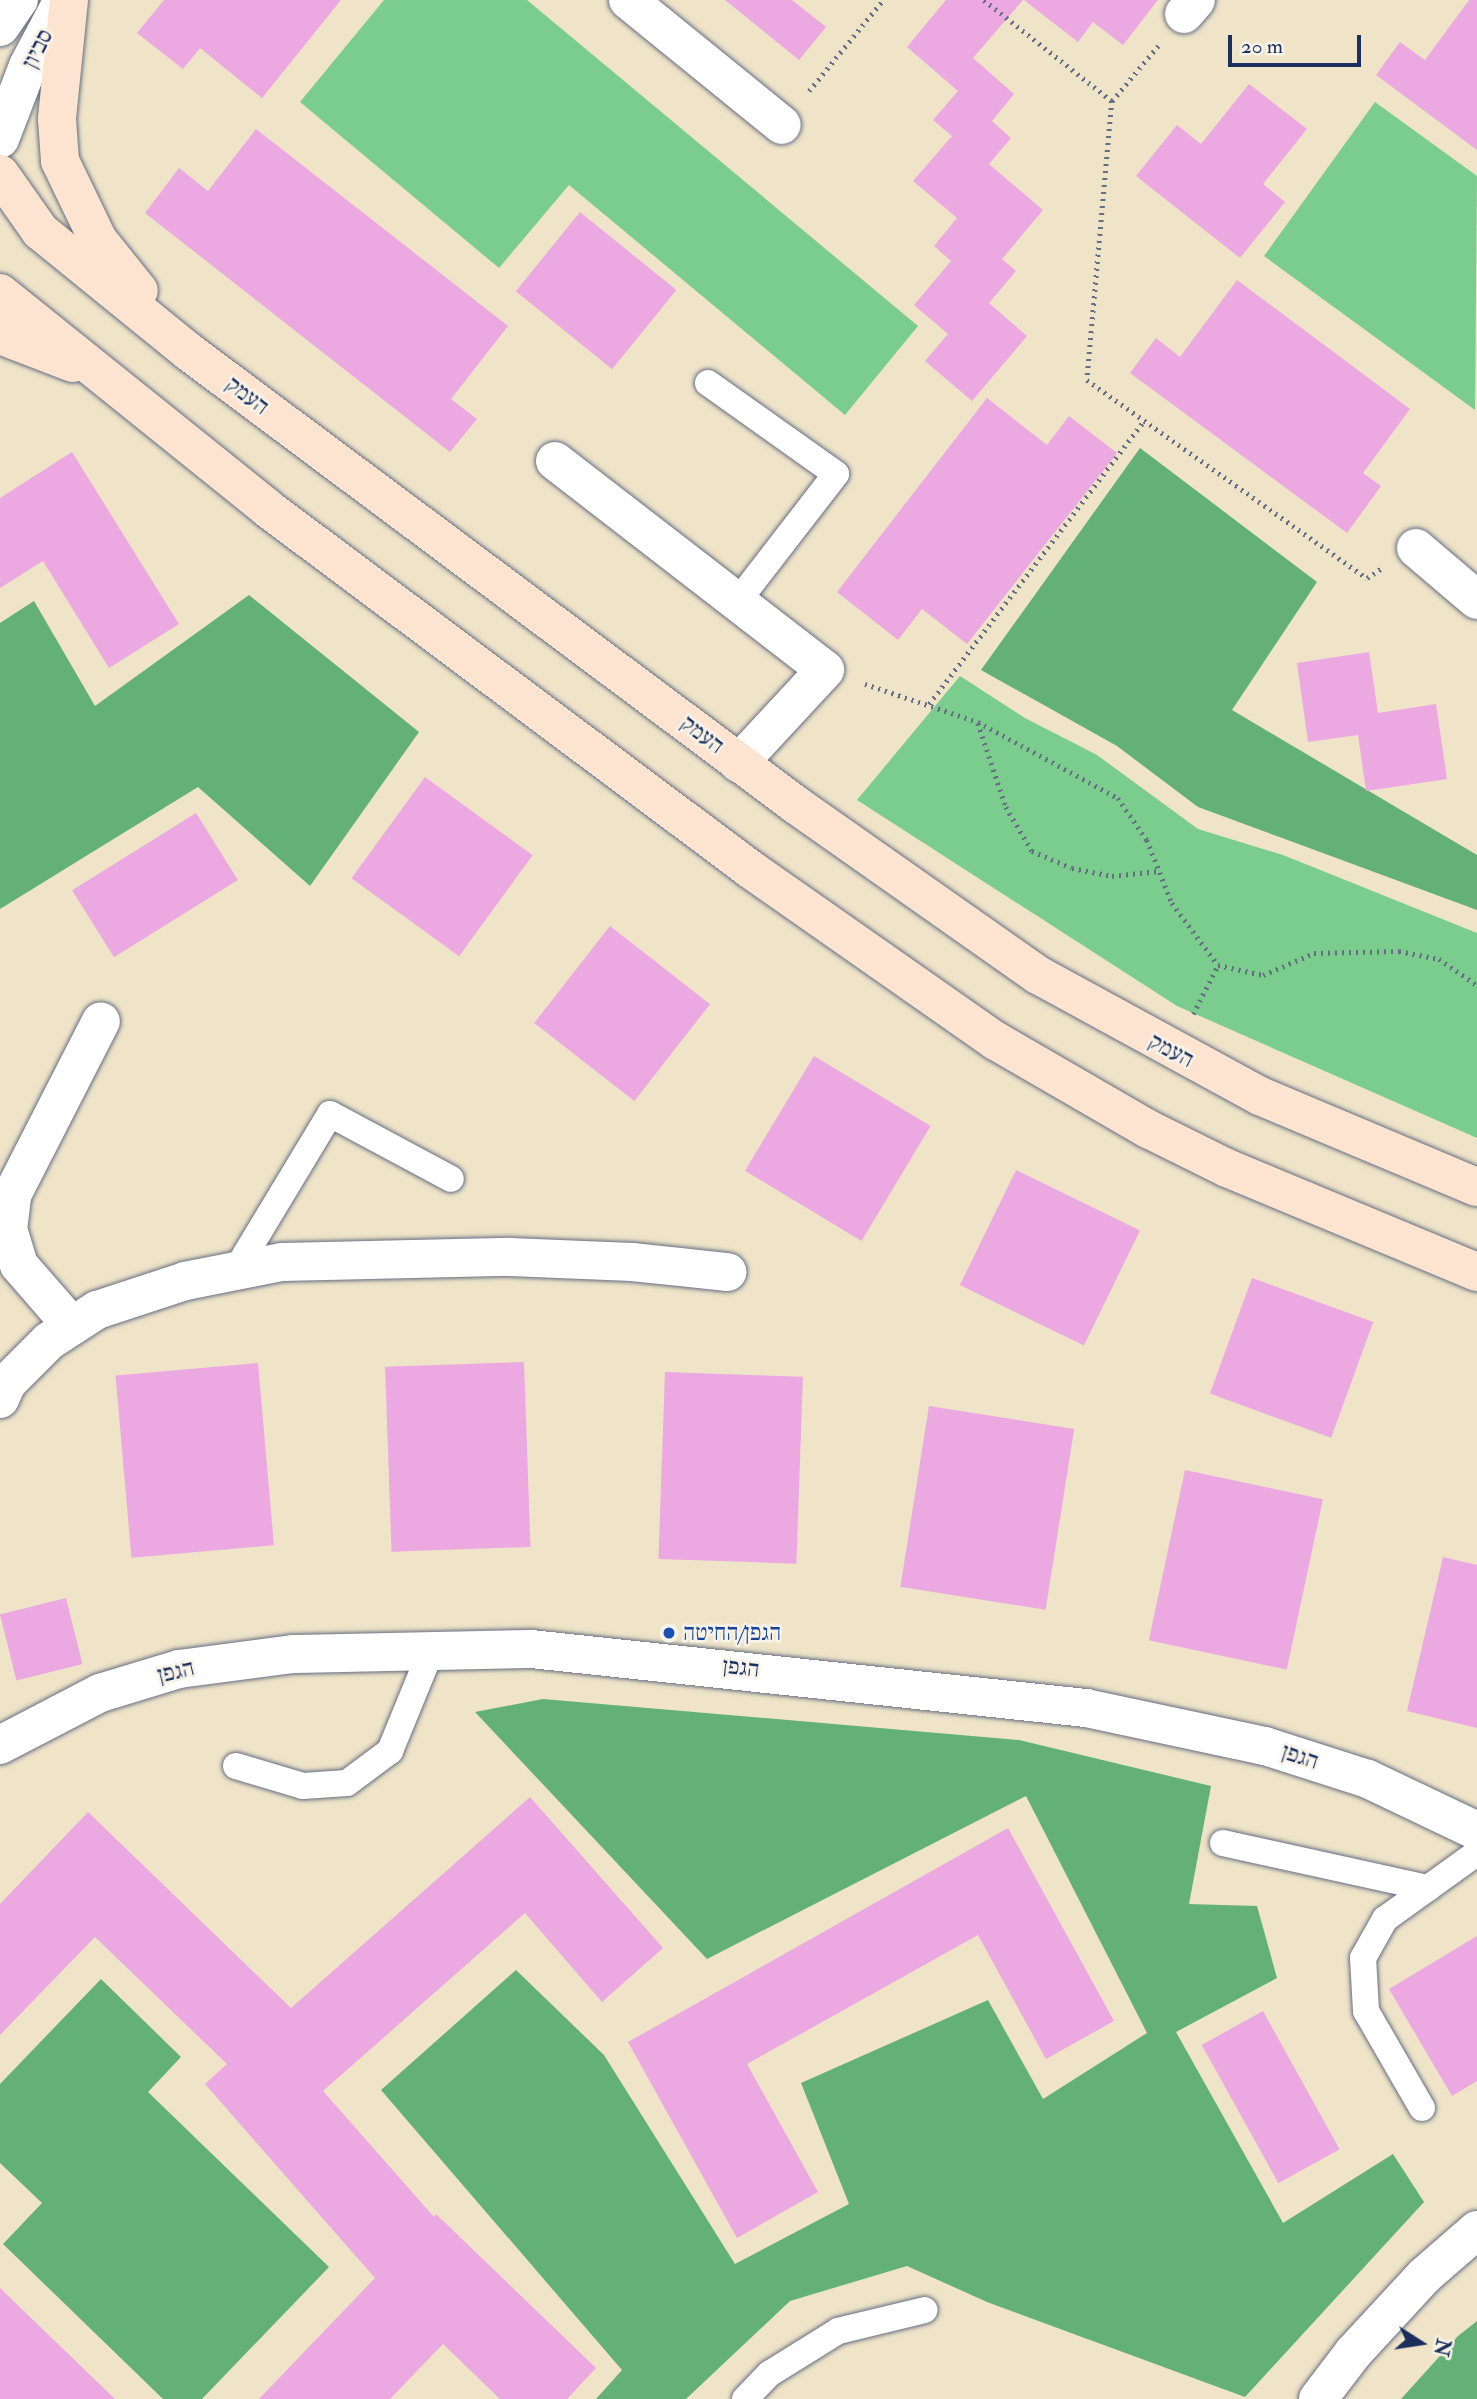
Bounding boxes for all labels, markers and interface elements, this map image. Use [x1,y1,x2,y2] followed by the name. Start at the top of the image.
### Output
[1232,21,1365,65] scale bar
[17,25,59,73] street label: סביון
[1241,33,1283,60] text: 20 m
[220,371,274,421] street label: העמק
[675,710,729,760] street label: העמק
[1144,1028,1198,1074] street label: העמק
[683,1619,781,1647] place label: הגפן/החיטה
[661,1625,677,1641] marker: הגפן/החיטה
[721,1652,761,1684] street label: הגפן
[155,1654,197,1690] street label: הגפן
[1278,1738,1322,1776] street label: הגפן
[1386,2308,1456,2378] north arrow
[1428,2337,1455,2358] text: N

